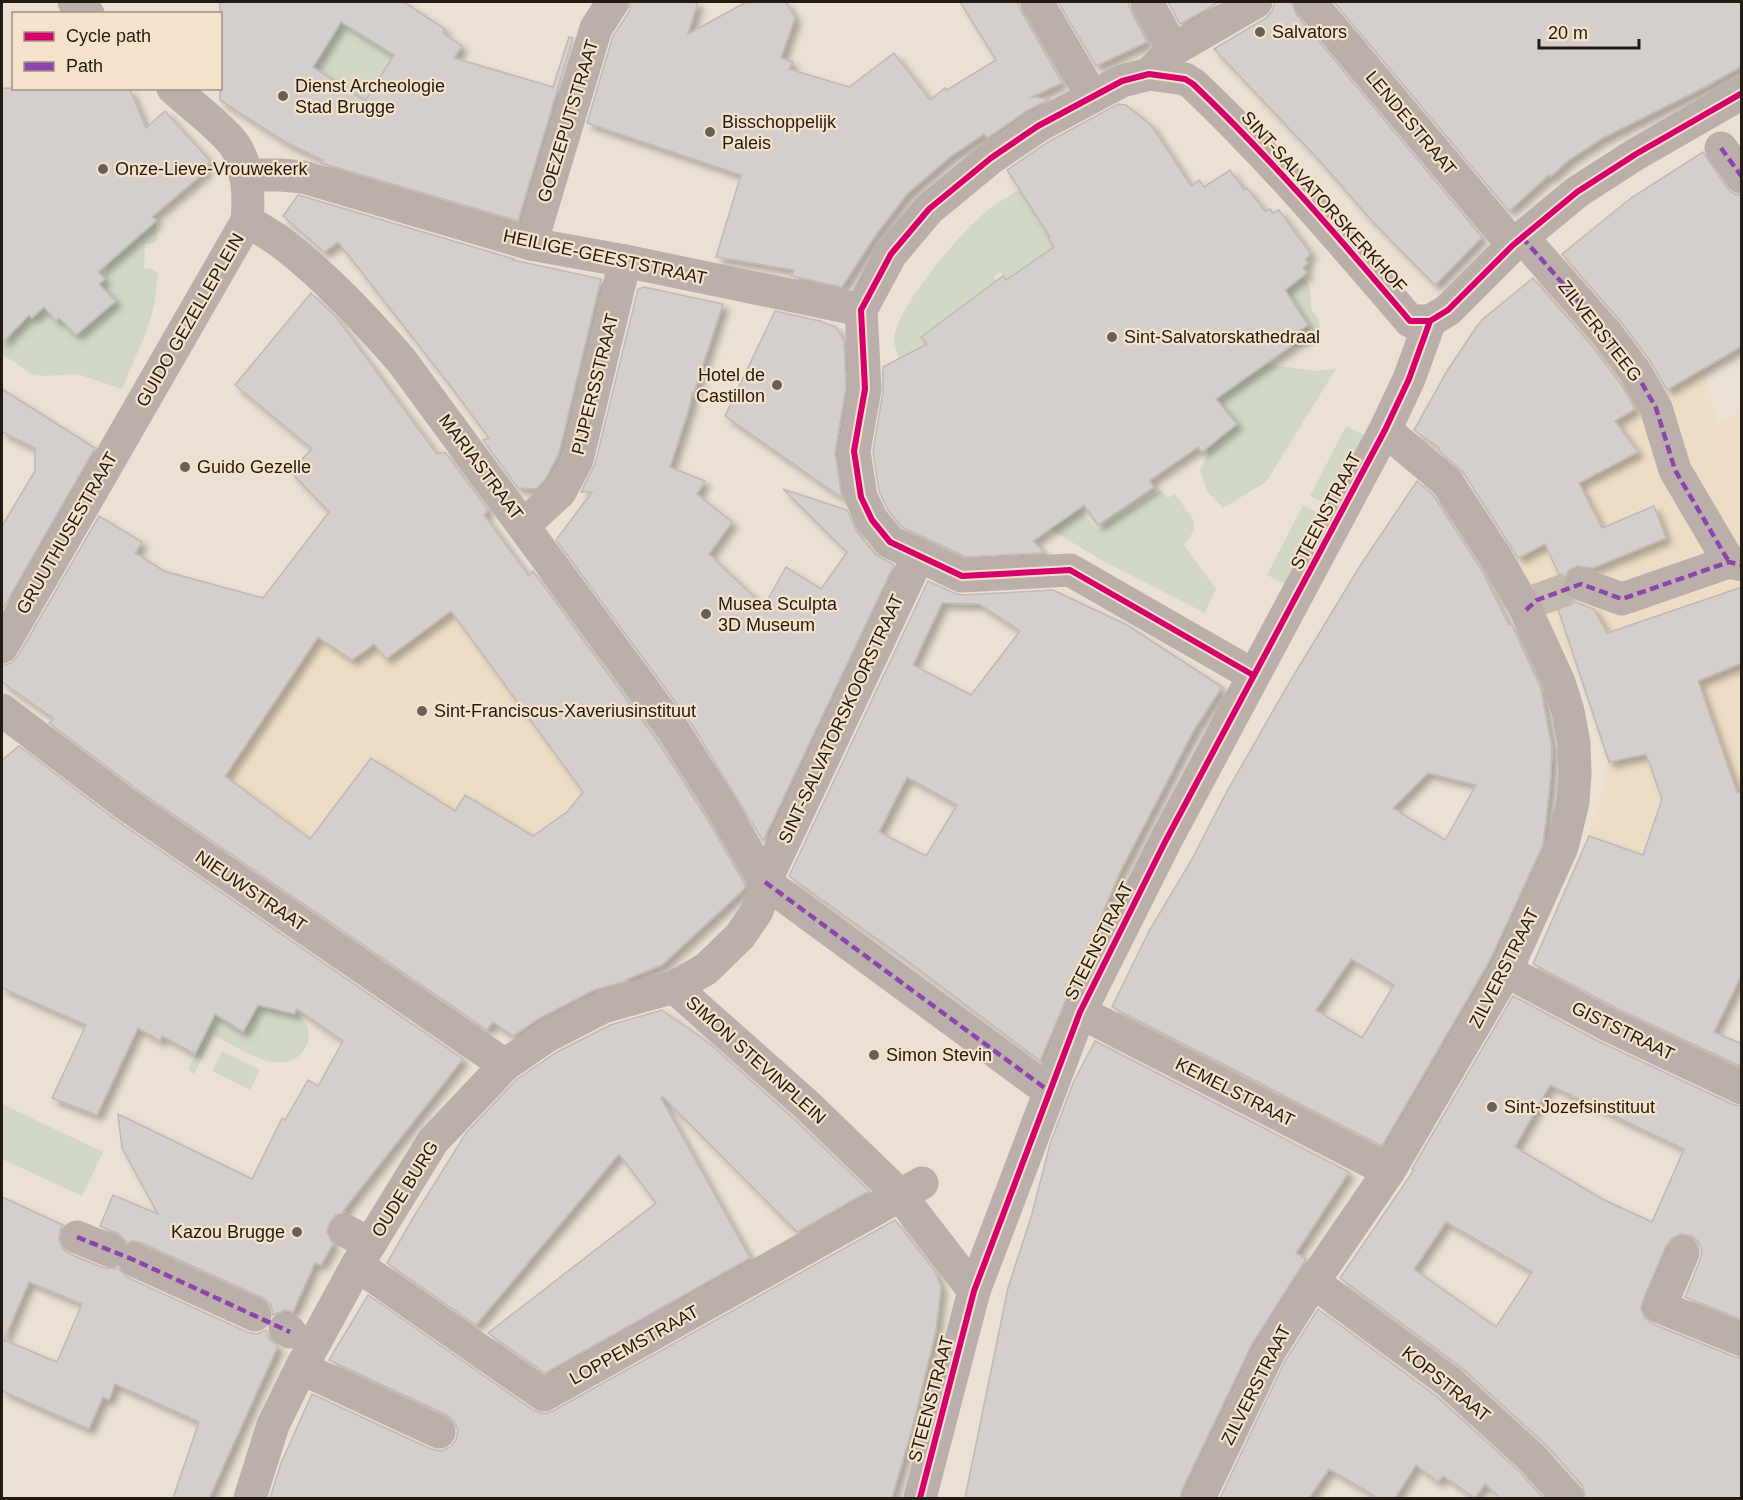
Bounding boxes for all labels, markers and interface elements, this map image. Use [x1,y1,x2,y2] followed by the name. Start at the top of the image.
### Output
[12,12,222,90] legend
[1539,12,1640,50] scale bar
[1272,22,1347,42] place label: Salvators
[1548,23,1588,43] text: 20 m
[1253,25,1267,39] marker: Salvators
[66,26,151,46] text: Cycle path
[534,37,602,205] street label: GOEZEPUTSTRAAT
[66,56,103,76] text: Path
[1362,67,1460,179] street label: LENDESTRAAT
[295,76,445,117] place label: Dienst Archeologie Stad Brugge
[276,89,290,103] marker: Dienst Archeologie Stad Brugge
[1237,107,1411,297] street label: SINT-SALVATORSKERKHOF
[722,112,837,153] place label: Bisschoppelijk Paleis
[703,125,717,139] marker: Bisschoppelijk Paleis
[115,159,308,179] place label: Onze-Lieve-Vrouwekerk
[96,162,110,176] marker: Onze-Lieve-Vrouwekerk
[501,226,709,288] street label: HEILIGE-GEESTSTRAAT
[132,230,248,410] street label: GUIDO GEZELLEPLEIN
[1554,276,1646,386] street label: ZILVERSTEEG
[568,311,622,457] street label: PIJPERSSTRAAT
[1124,327,1320,347] place label: Sint-Salvatorskathedraal
[1105,330,1119,344] marker: Sint-Salvatorskathedraal
[696,365,765,406] place label: Hotel de Castillon
[770,378,784,392] marker: Hotel de Castillon
[435,410,527,524] street label: MARIASTRAAT
[12,448,122,618] street label: GRUUTHUSESTRAAT
[1287,449,1365,573] street label: STEENSTRAAT
[197,457,311,477] place label: Guido Gezelle
[178,460,192,474] marker: Guido Gezelle
[774,591,908,847] street label: SINT-SALVATORSKOORSTRAAT
[718,594,838,635] place label: Musea Sculpta 3D Museum
[699,607,713,621] marker: Musea Sculpta 3D Museum
[434,701,696,721] place label: Sint-Franciscus-Xaveriusinstituut
[415,704,429,718] marker: Sint-Franciscus-Xaveriusinstituut
[192,846,310,936] street label: NIEUWSTRAAT
[1061,879,1137,1003] street label: STEENSTRAAT
[1465,905,1543,1031] street label: ZILVERSTRAAT
[682,992,830,1128] street label: SIMON STEVINPLEIN
[1568,998,1678,1064] street label: GISTSTRAAT
[886,1045,992,1065] place label: Simon Stevin
[867,1048,881,1062] marker: Simon Stevin
[1172,1053,1298,1131] street label: KEMELSTRAAT
[1504,1097,1655,1117] place label: Sint-Jozefsinstituut
[1485,1100,1499,1114] marker: Sint-Jozefsinstituut
[368,1137,442,1241] street label: OUDE BURG
[171,1222,285,1242] place label: Kazou Brugge
[290,1225,304,1239] marker: Kazou Brugge
[566,1301,702,1389] street label: LOPPEMSTRAAT
[1217,1322,1295,1448] street label: ZILVERSTRAAT
[905,1334,957,1464] street label: STEENSTRAAT
[1398,1342,1494,1426] street label: KOPSTRAAT

